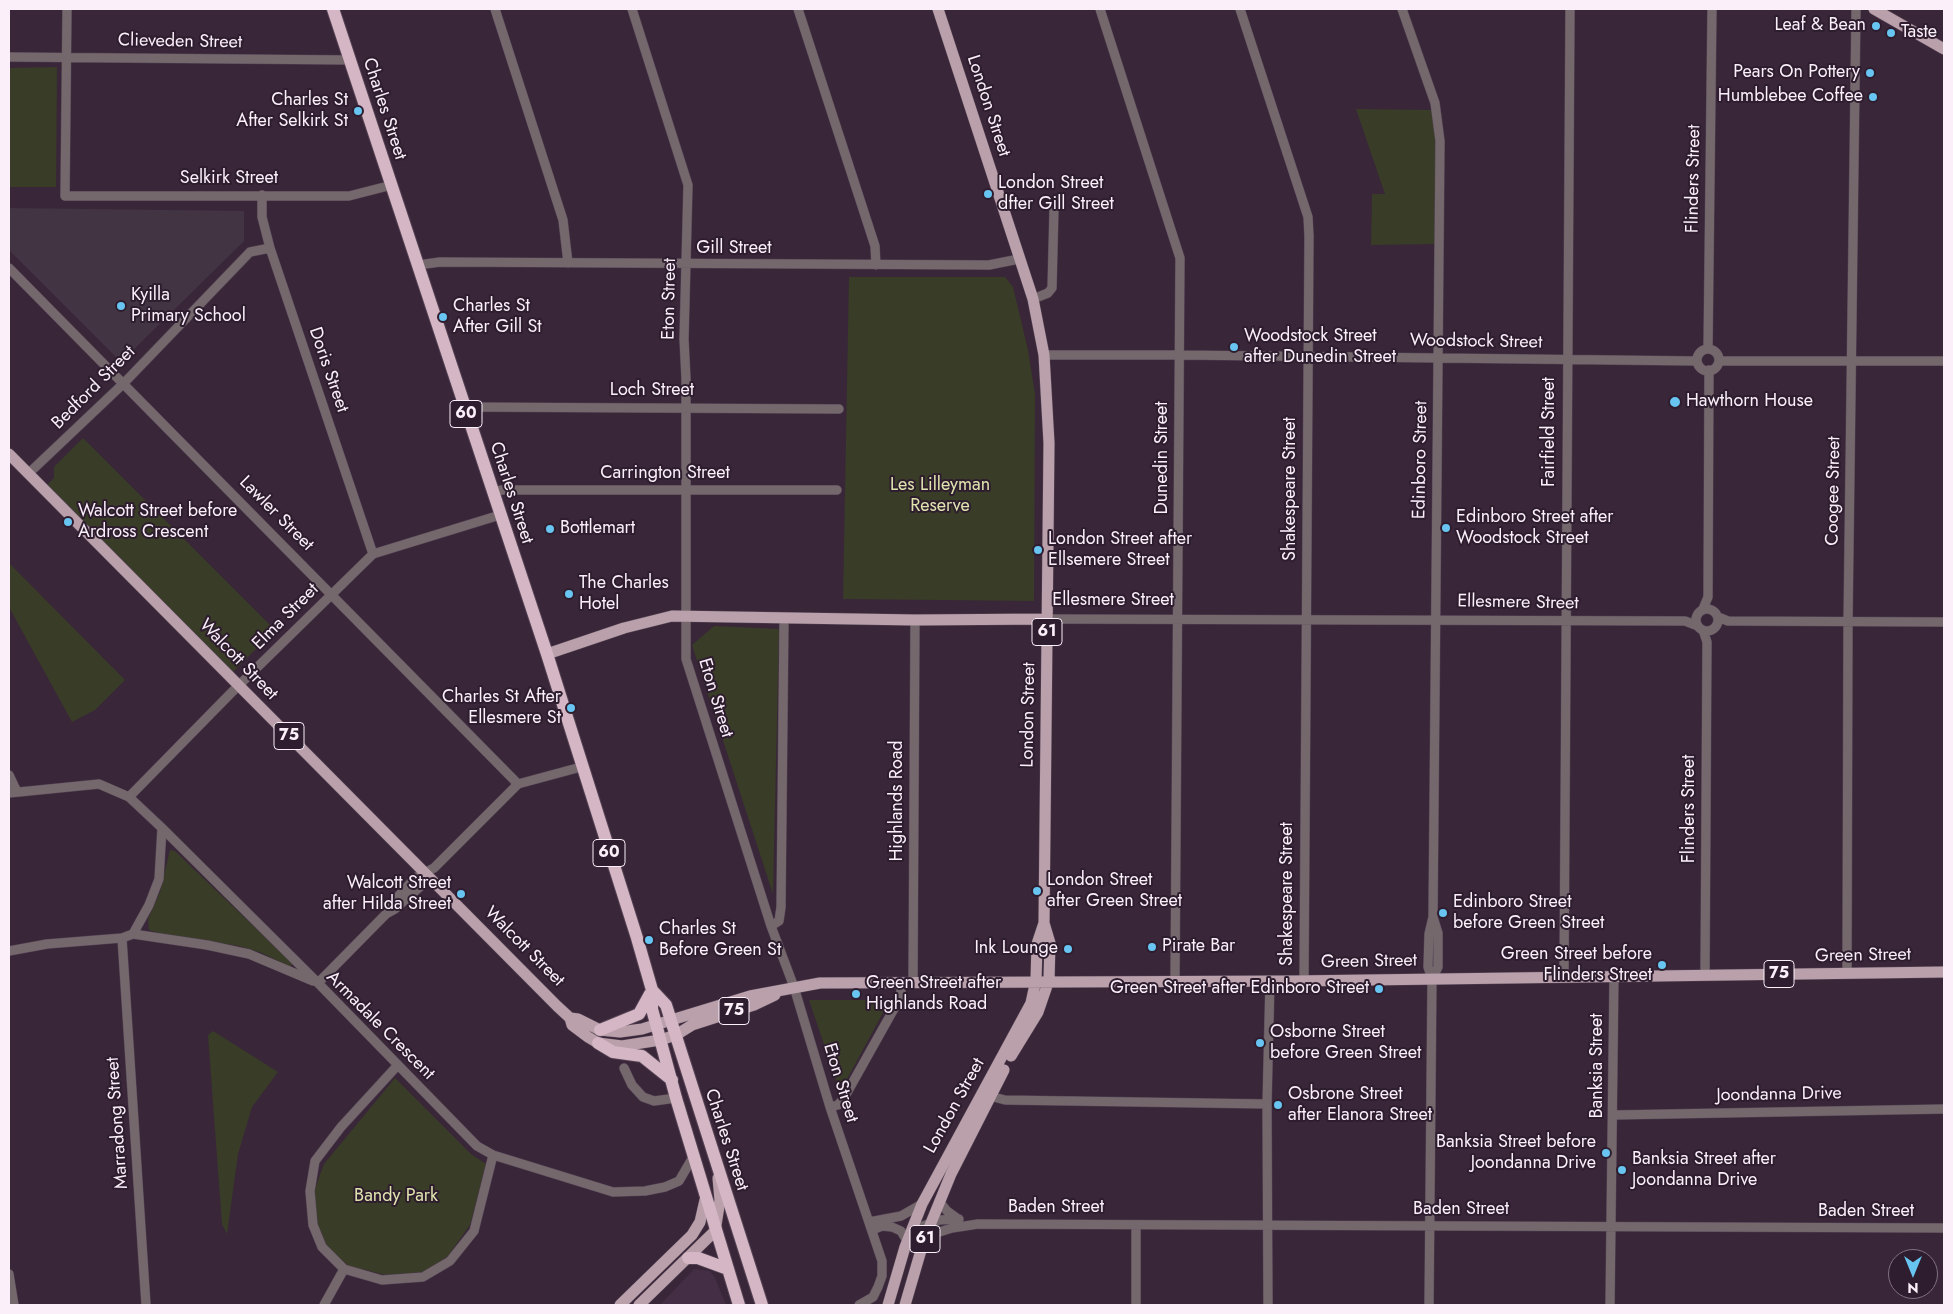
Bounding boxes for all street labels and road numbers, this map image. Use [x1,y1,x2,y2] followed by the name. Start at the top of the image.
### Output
[118,30,242,54] street label: Clieveden Street
[961,53,1015,159] street label: London Street
[357,55,411,163] street label: Charles Street
[1682,125,1706,233] street label: Flinders Street
[180,168,278,190] street label: Selkirk Street
[696,238,772,260] street label: Gill Street
[658,258,682,340] street label: Eton Street
[303,325,353,415] street label: Doris Street
[1410,330,1542,354] street label: Woodstock Street
[48,342,140,434] street label: Bedford Street
[1539,377,1561,487] street label: Fairfield Street
[610,380,694,402] street label: Loch Street
[450,400,482,428] road number: 60
[1152,401,1174,515] street label: Dunedin Street
[1409,401,1433,519] street label: Edinboro Street
[1280,417,1302,561] street label: Shakespeare Street
[1822,436,1846,546] street label: Coogee Street
[484,439,538,547] street label: Charles Street
[600,463,730,485] street label: Carrington Street
[234,472,318,556] street label: Lawler Street
[248,579,324,655] street label: Elma Street
[1052,590,1174,612] street label: Ellesmere Street
[1457,591,1579,615] street label: Ellesmere Street
[194,615,282,705] street label: Walcott Street
[1032,618,1062,646] road number: 61
[693,656,737,740] street label: Eton Street
[1017,662,1041,768] street label: London Street
[274,722,304,749] road number: 75
[887,740,909,862] street label: Highlands Road
[1679,755,1701,863] street label: Flinders Street
[1277,822,1299,966] street label: Shakespeare Street
[593,840,625,866] road number: 60
[480,903,568,991] street label: Walcott Street
[1815,944,1911,968] street label: Green Street
[1321,950,1417,974] street label: Green Street
[1764,961,1794,988] road number: 75
[321,967,439,1085] street label: Armadale Crescent
[719,998,749,1024] road number: 75
[1587,1013,1609,1119] street label: Banksia Street
[818,1041,862,1125] street label: Eton Street
[920,1055,990,1157] street label: London Street
[103,1056,133,1190] street label: Marradong Street
[1716,1083,1842,1107] street label: Joondanna Drive
[699,1086,753,1194] street label: Charles Street
[1008,1197,1104,1219] street label: Baden Street
[1413,1199,1509,1221] street label: Baden Street
[1818,1201,1914,1223] street label: Baden Street
[910,1226,940,1252] road number: 61

